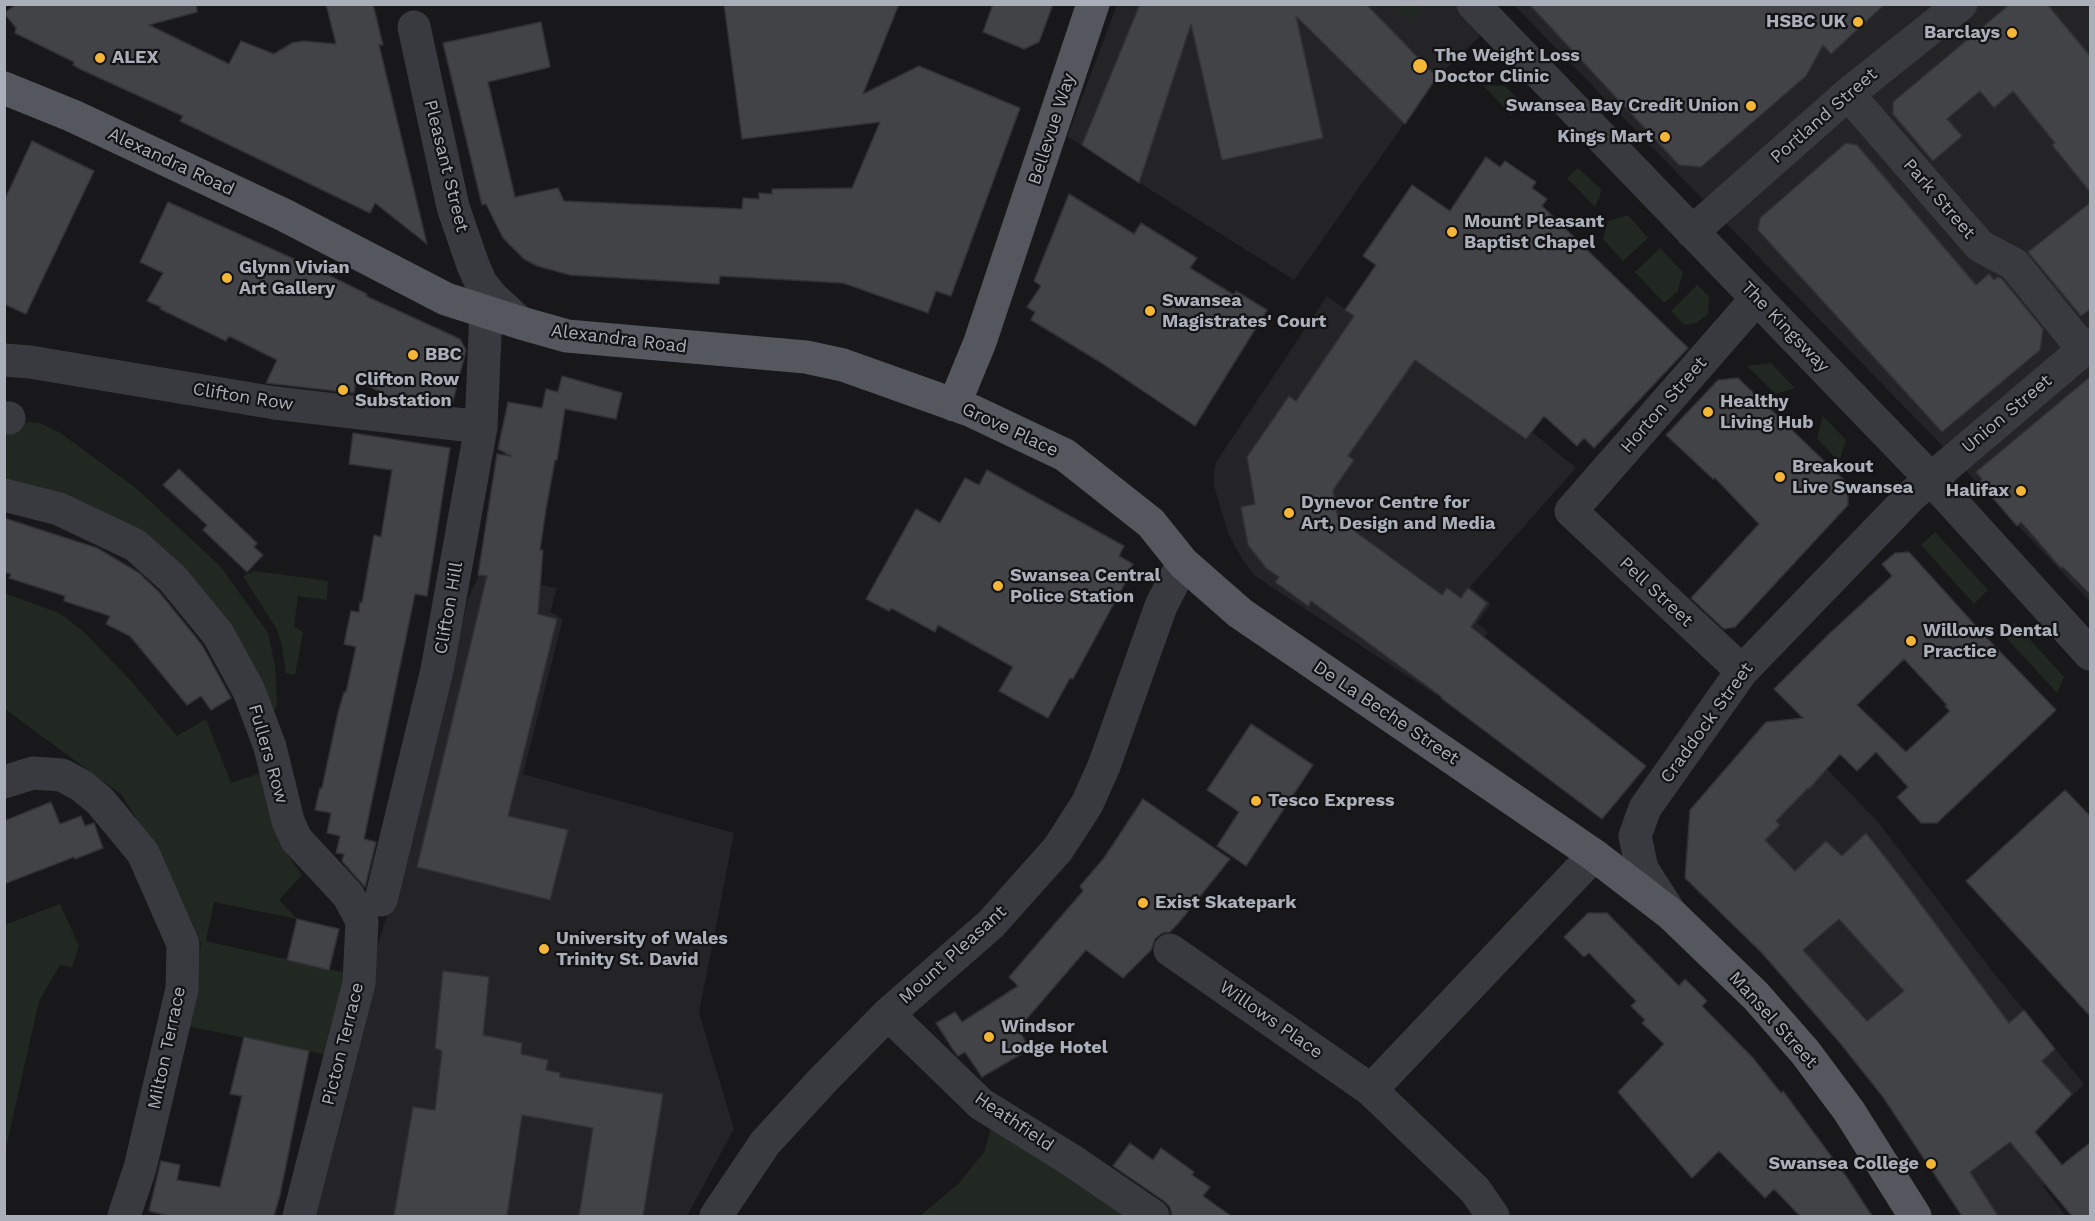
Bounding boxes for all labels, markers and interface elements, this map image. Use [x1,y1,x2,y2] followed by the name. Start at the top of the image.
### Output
[1766,11,1846,33] place label: HSBC UK
[1851,15,1865,29] marker: HSBC UK
[1924,22,2000,44] place label: Barclays
[2005,26,2019,40] marker: Barclays
[1434,45,1580,88] place label: The Weight Loss Doctor Clinic
[112,47,158,69] place label: ALEX
[93,51,107,65] marker: ALEX
[1411,57,1429,75] marker: The Weight Loss Doctor Clinic
[1766,64,1882,168] street label: Portland Street
[1024,71,1080,187] street label: Bellevue Way
[1506,95,1739,117] place label: Swansea Bay Credit Union
[419,98,473,234] street label: Pleasant Street
[1744,99,1758,113] marker: Swansea Bay Credit Union
[104,123,238,201] street label: Alexandra Road
[1557,126,1653,148] place label: Kings Mart
[1658,130,1672,144] marker: Kings Mart
[1898,155,1980,243] street label: Park Street
[1464,211,1604,254] place label: Mount Pleasant Baptist Chapel
[1445,225,1459,239] marker: Mount Pleasant Baptist Chapel
[239,257,350,300] place label: Glynn Vivian Art Gallery
[220,271,234,285] marker: Glynn Vivian Art Gallery
[1736,277,1834,377] street label: The Kingsway
[1162,290,1326,332] place label: Swansea Magistrates' Court
[1143,304,1157,318] marker: Swansea Magistrates' Court
[550,320,688,358] street label: Alexandra Road
[425,344,462,366] place label: BBC
[406,348,420,362] marker: BBC
[1616,352,1712,458] street label: Horton Street
[355,369,459,412] place label: Clifton Row Substation
[1958,370,2056,458] street label: Union Street
[191,378,295,416] street label: Clifton Row
[336,383,350,397] marker: Clifton Row Substation
[1720,391,1814,434] place label: Healthy Living Hub
[958,398,1062,462] street label: Grove Place
[1701,405,1715,419] marker: Healthy Living Hub
[1792,456,1913,498] place label: Breakout Live Swansea
[1773,470,1787,484] marker: Breakout Live Swansea
[1946,480,2009,502] place label: Halifax
[2014,484,2028,498] marker: Halifax
[1301,492,1495,534] place label: Dynevor Centre for Art, Design and Media
[1282,506,1296,520] marker: Dynevor Centre for Art, Design and Media
[1615,553,1697,631] street label: Pell Street
[430,560,468,656] street label: Clifton Hill
[1010,565,1160,608] place label: Swansea Central Police Station
[991,579,1005,593] marker: Swansea Central Police Station
[1923,620,2058,662] place label: Willows Dental Practice
[1904,634,1918,648] marker: Willows Dental Practice
[1309,656,1463,770] street label: De La Beche Street
[1656,659,1758,787] street label: Craddock Street
[243,702,293,806] street label: Fullers Row
[1268,790,1395,812] place label: Tesco Express
[1249,794,1263,808] marker: Tesco Express
[1155,892,1296,914] place label: Exist Skatepark
[1136,896,1150,910] marker: Exist Skatepark
[895,901,1011,1009] street label: Mount Pleasant
[556,928,728,970] place label: University of Wales Trinity St. David
[537,942,551,956] marker: University of Wales Trinity St. David
[1724,967,1822,1073] street label: Mansel Street
[1215,976,1327,1064] street label: Willows Place
[317,980,369,1108] street label: Picton Terrace
[143,984,191,1112] street label: Milton Terrace
[1001,1016,1108,1058] place label: Windsor Lodge Hotel
[982,1030,996,1044] marker: Windsor Lodge Hotel
[970,1088,1058,1156] street label: Heathfield
[1768,1153,1919,1175] place label: Swansea College
[1924,1157,1938,1171] marker: Swansea College

